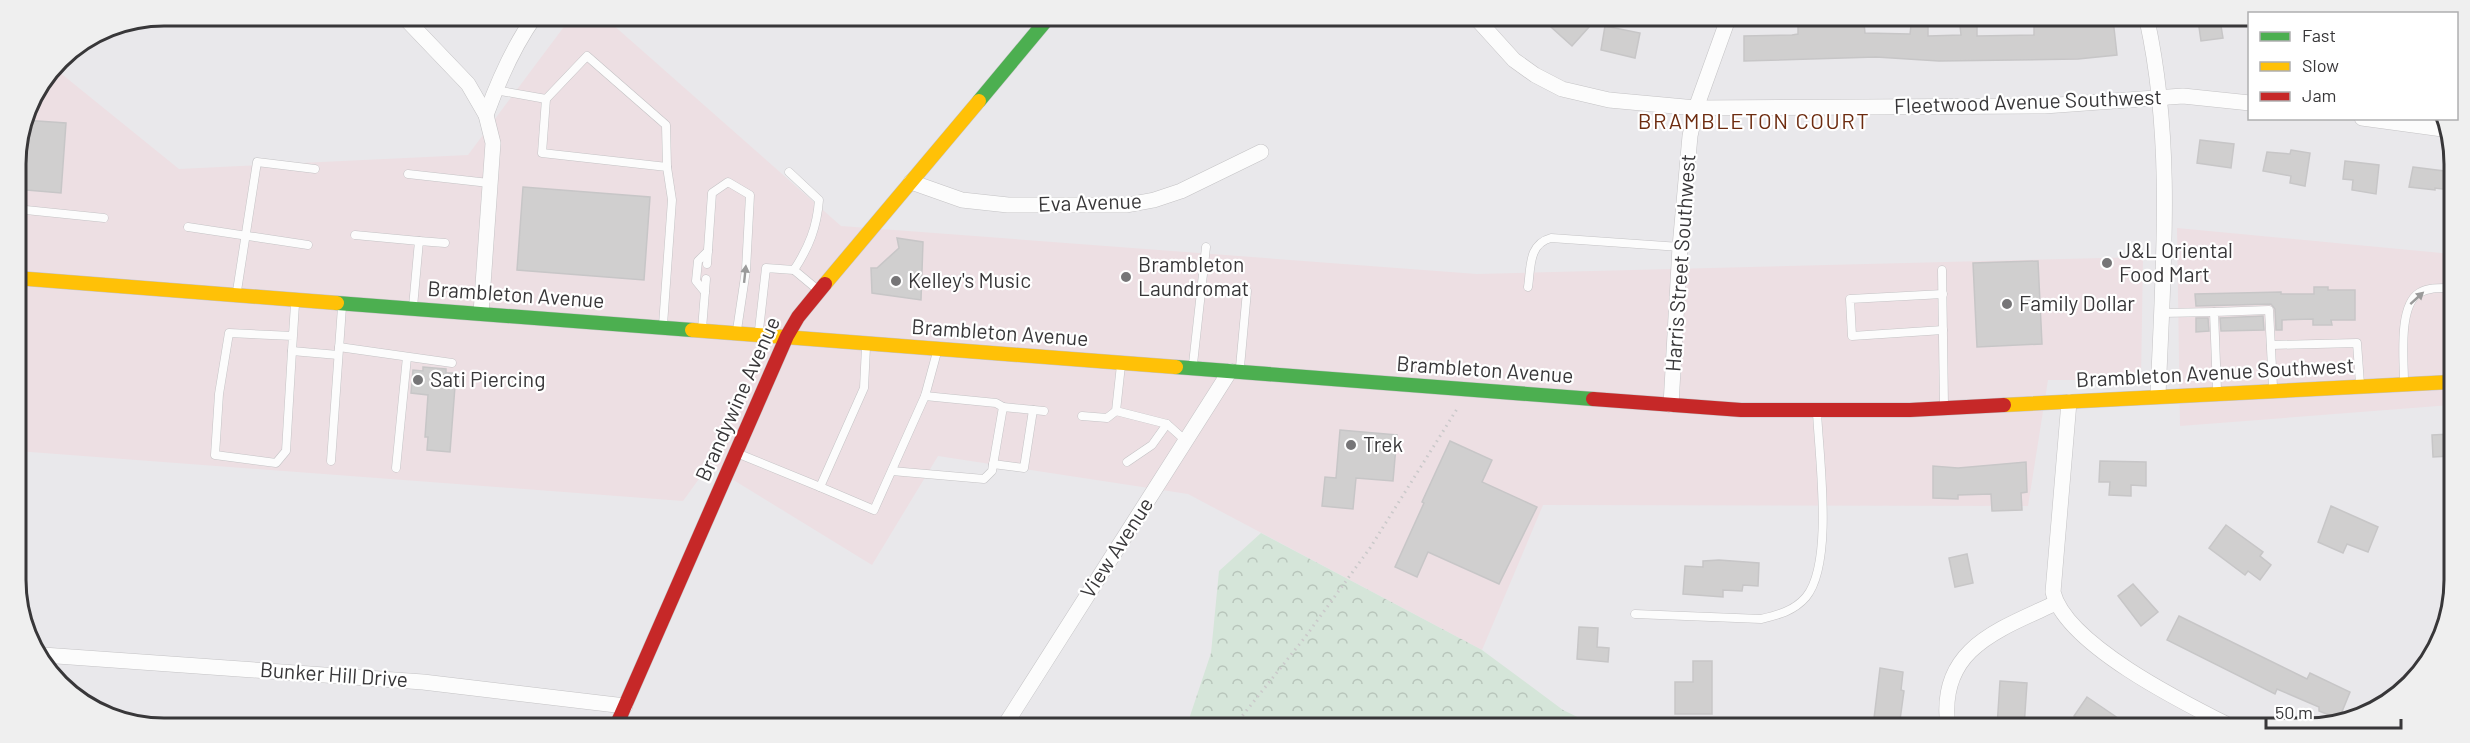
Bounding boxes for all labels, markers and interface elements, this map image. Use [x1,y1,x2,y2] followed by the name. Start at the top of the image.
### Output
[2248,12,2458,120] legend
[2302,24,2336,46] text: Fast
[2302,54,2339,76] text: Slow
[1894,83,2162,118] street label: Fleetwood Avenue Southwest
[2302,84,2336,106] text: Jam
[1638,107,1870,133] district label: BRAMBLETON COURT
[1659,153,1700,373] street label: Harris Street Southwest
[1037,187,1142,216] street label: Eva Avenue
[2119,237,2233,286] place label: J&L Oriental Food Mart
[1138,251,1249,300] place label: Brambleton Laundromat
[2100,256,2114,270] marker: J&L Oriental Food Mart
[740,264,750,283] one-way arrow
[908,267,1031,292] place label: Kelley's Music
[1119,270,1133,284] marker: Brambleton Laundromat
[889,274,903,288] marker: Kelley's Music
[427,275,605,312] street label: Brambleton Avenue
[2019,290,2135,315] place label: Family Dollar
[2409,291,2424,304] one-way arrow
[2000,297,2014,311] marker: Family Dollar
[689,312,784,485] street label: Brandywine Avenue
[911,313,1089,350] street label: Brambleton Avenue
[1396,350,1574,387] street label: Brambleton Avenue
[2075,352,2355,391] street label: Brambleton Avenue Southwest
[430,366,545,391] place label: Sati Piercing
[411,373,425,387] marker: Sati Piercing
[1363,431,1403,456] place label: Trek
[1344,438,1358,452] marker: Trek
[1074,492,1157,602] street label: View Avenue
[259,656,409,691] street label: Bunker Hill Drive
[2266,692,2401,730] scale bar
[2275,701,2313,723] text: 50 m

